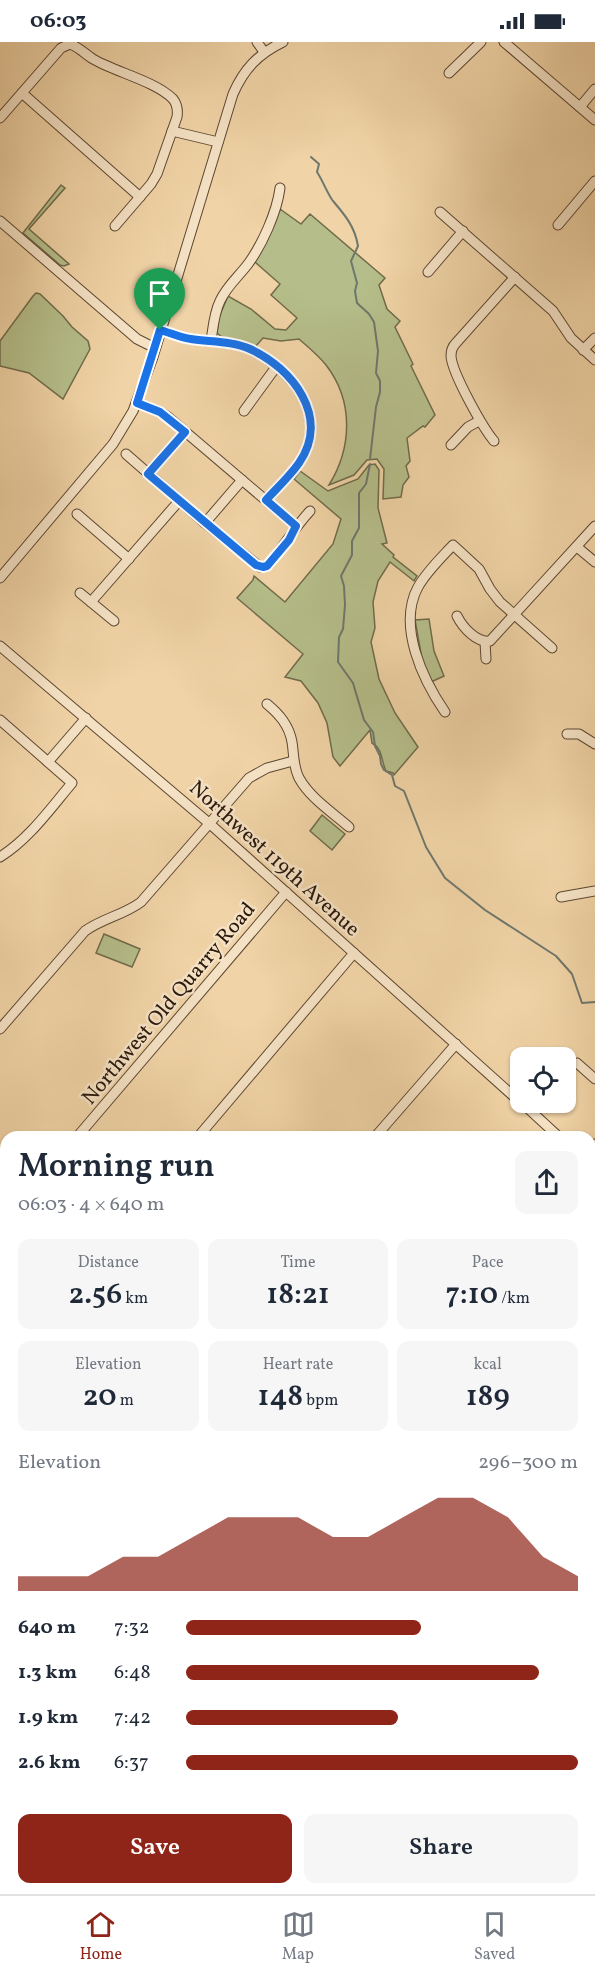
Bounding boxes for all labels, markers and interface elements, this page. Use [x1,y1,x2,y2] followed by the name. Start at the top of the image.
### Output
[30,6,87,37] text: 06:03
[134,268,185,330] pin
[143,277,176,310] icon: arrive
[182,774,366,944] street label: Northwest 119th Avenue
[76,896,263,1112] street label: Northwest Old Quarry Road
[510,1047,576,1113] map controls
[510,1047,576,1113] button: locate
[18,1145,215,1191] text: Morning run
[515,1151,578,1214] button: share
[18,1191,165,1219] text: 06:03 · 4 × 640 m
[78,1252,139,1274] text: Distance
[280,1252,316,1274] text: Time
[472,1252,504,1274] text: Pace
[68,1274,122,1316] text: 2.56
[266,1274,330,1316] text: 18:21
[445,1274,498,1316] text: 7:10
[122,1288,148,1310] text: km
[498,1288,530,1310] text: /km
[75,1354,142,1376] text: Elevation
[263,1354,333,1376] text: Heart rate
[473,1354,502,1376] text: kcal
[83,1376,117,1418] text: 20
[258,1376,303,1418] text: 148
[466,1376,510,1418] text: 189
[117,1390,134,1412] text: m
[303,1390,338,1412] text: bpm
[18,1449,101,1477] text: Elevation
[478,1449,578,1477] text: 296–300 m
[18,1614,76,1642] text: 640 m
[114,1614,149,1642] text: 7:32
[18,1659,77,1687] text: 1.3 km
[114,1659,151,1687] text: 6:48
[18,1704,78,1732] text: 1.9 km
[114,1704,151,1732] text: 7:42
[18,1749,81,1777] text: 2.6 km
[114,1749,149,1777] text: 6:37
[18,1814,292,1883] button: Save
[304,1814,578,1883] button: Share
[80,1908,122,1966] tab: Home
[282,1908,315,1966] tab: Map
[474,1908,515,1966] tab: Saved

